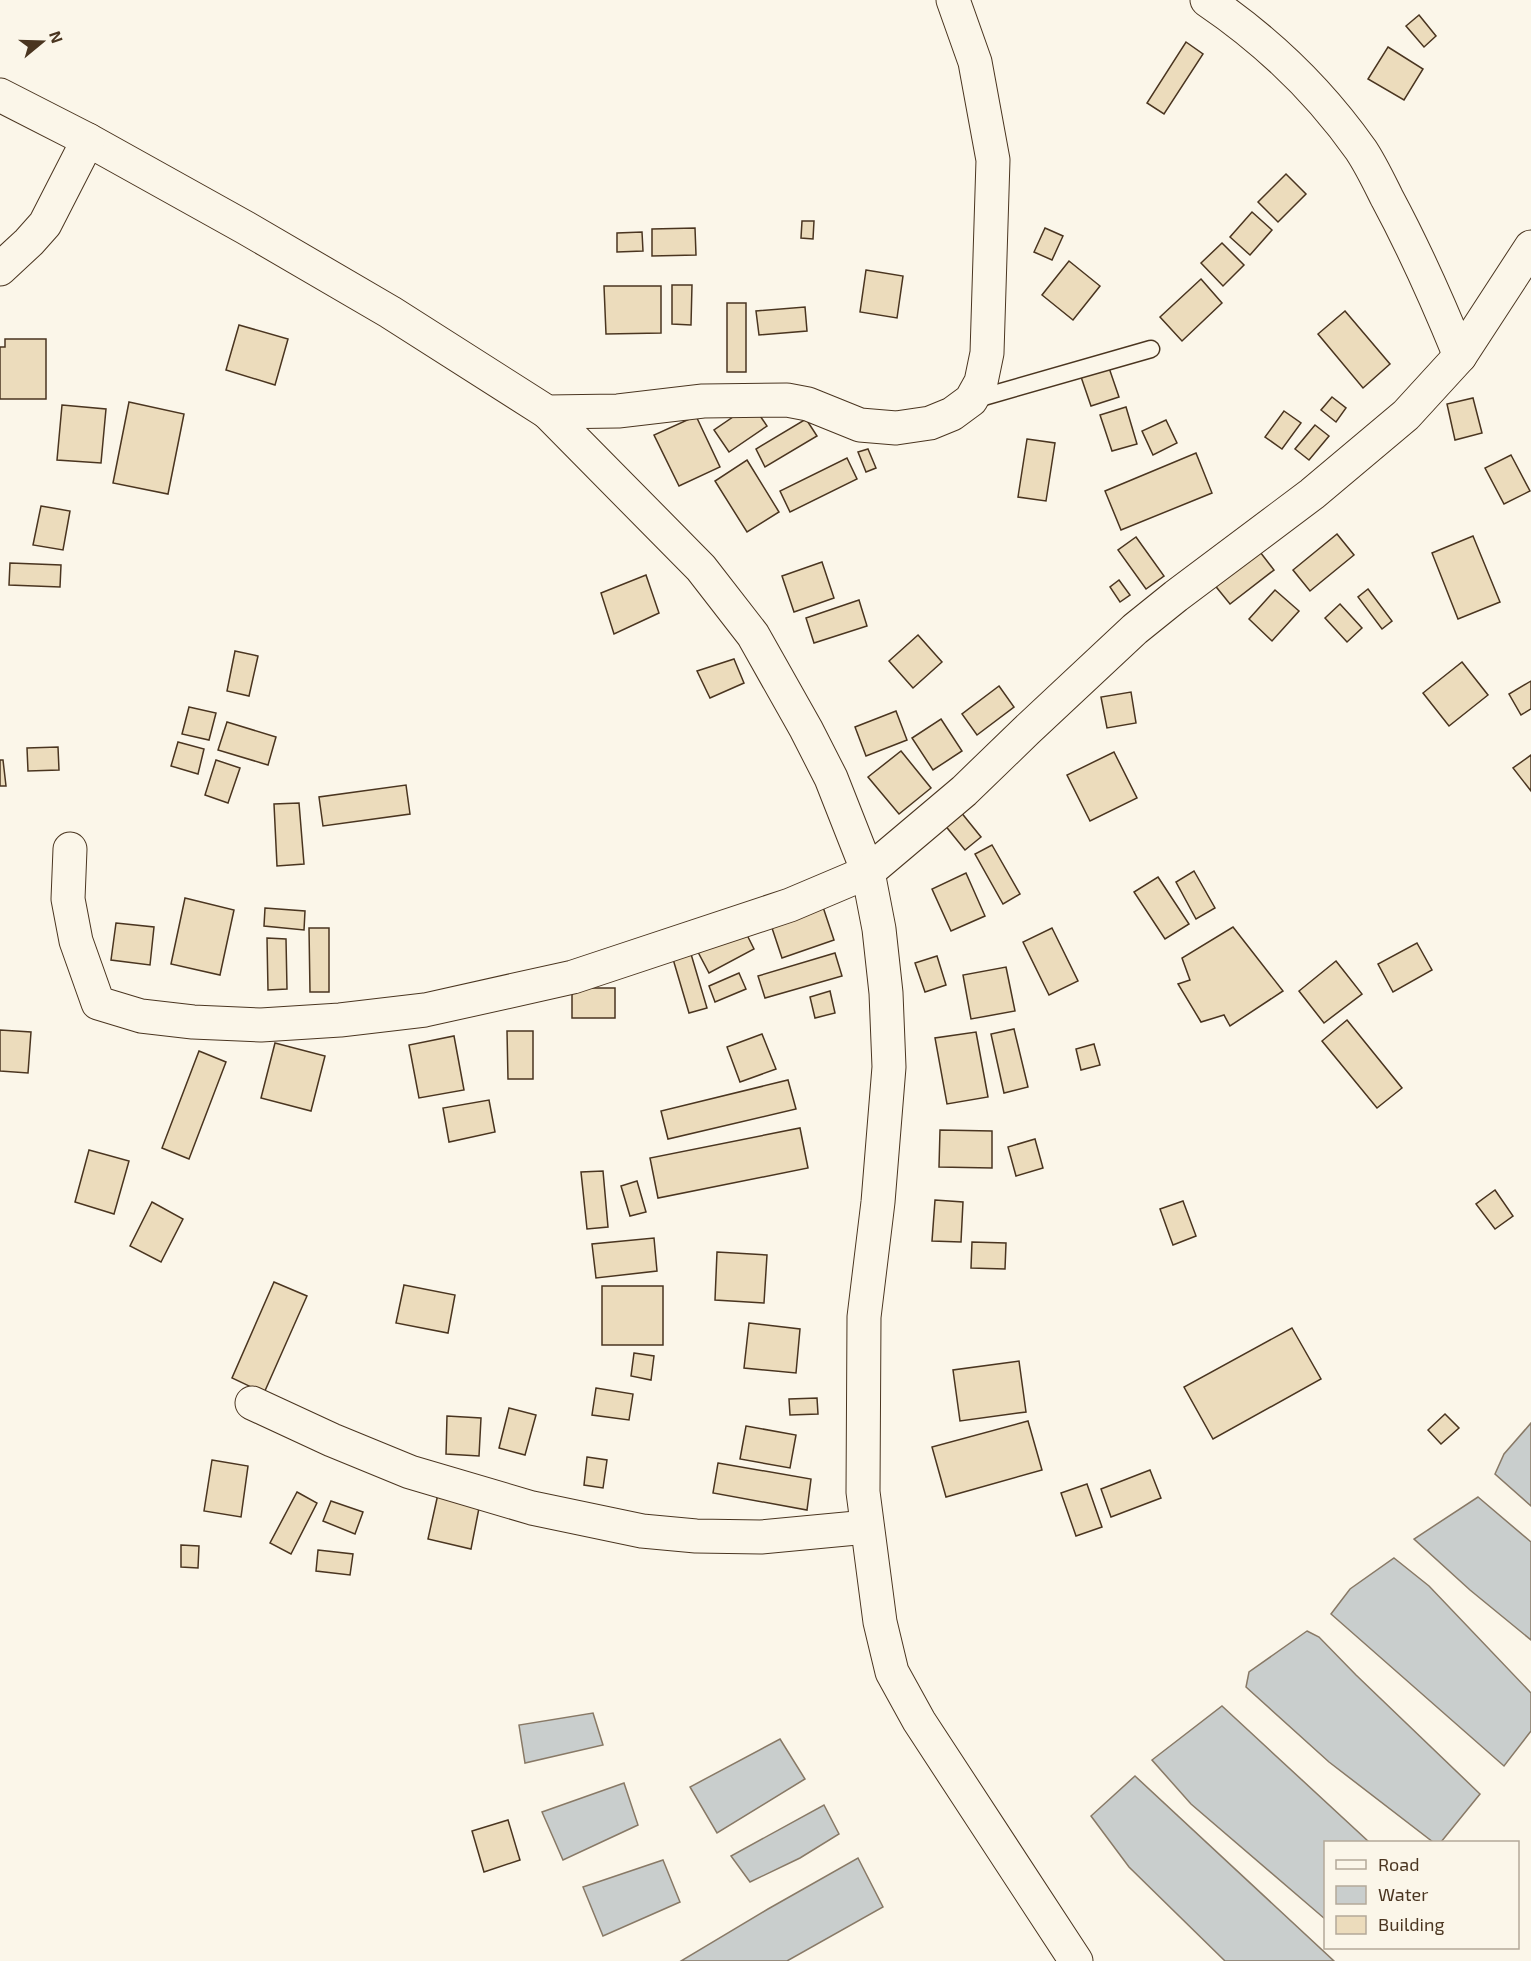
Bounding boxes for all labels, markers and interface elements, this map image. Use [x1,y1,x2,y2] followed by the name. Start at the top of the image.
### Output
[12,12,72,72] north arrow
[46,28,68,46] text: N
[1324,1841,1519,1949] legend
[1378,1853,1419,1875] text: Road
[1378,1883,1428,1905] text: Water
[1378,1913,1445,1935] text: Building

